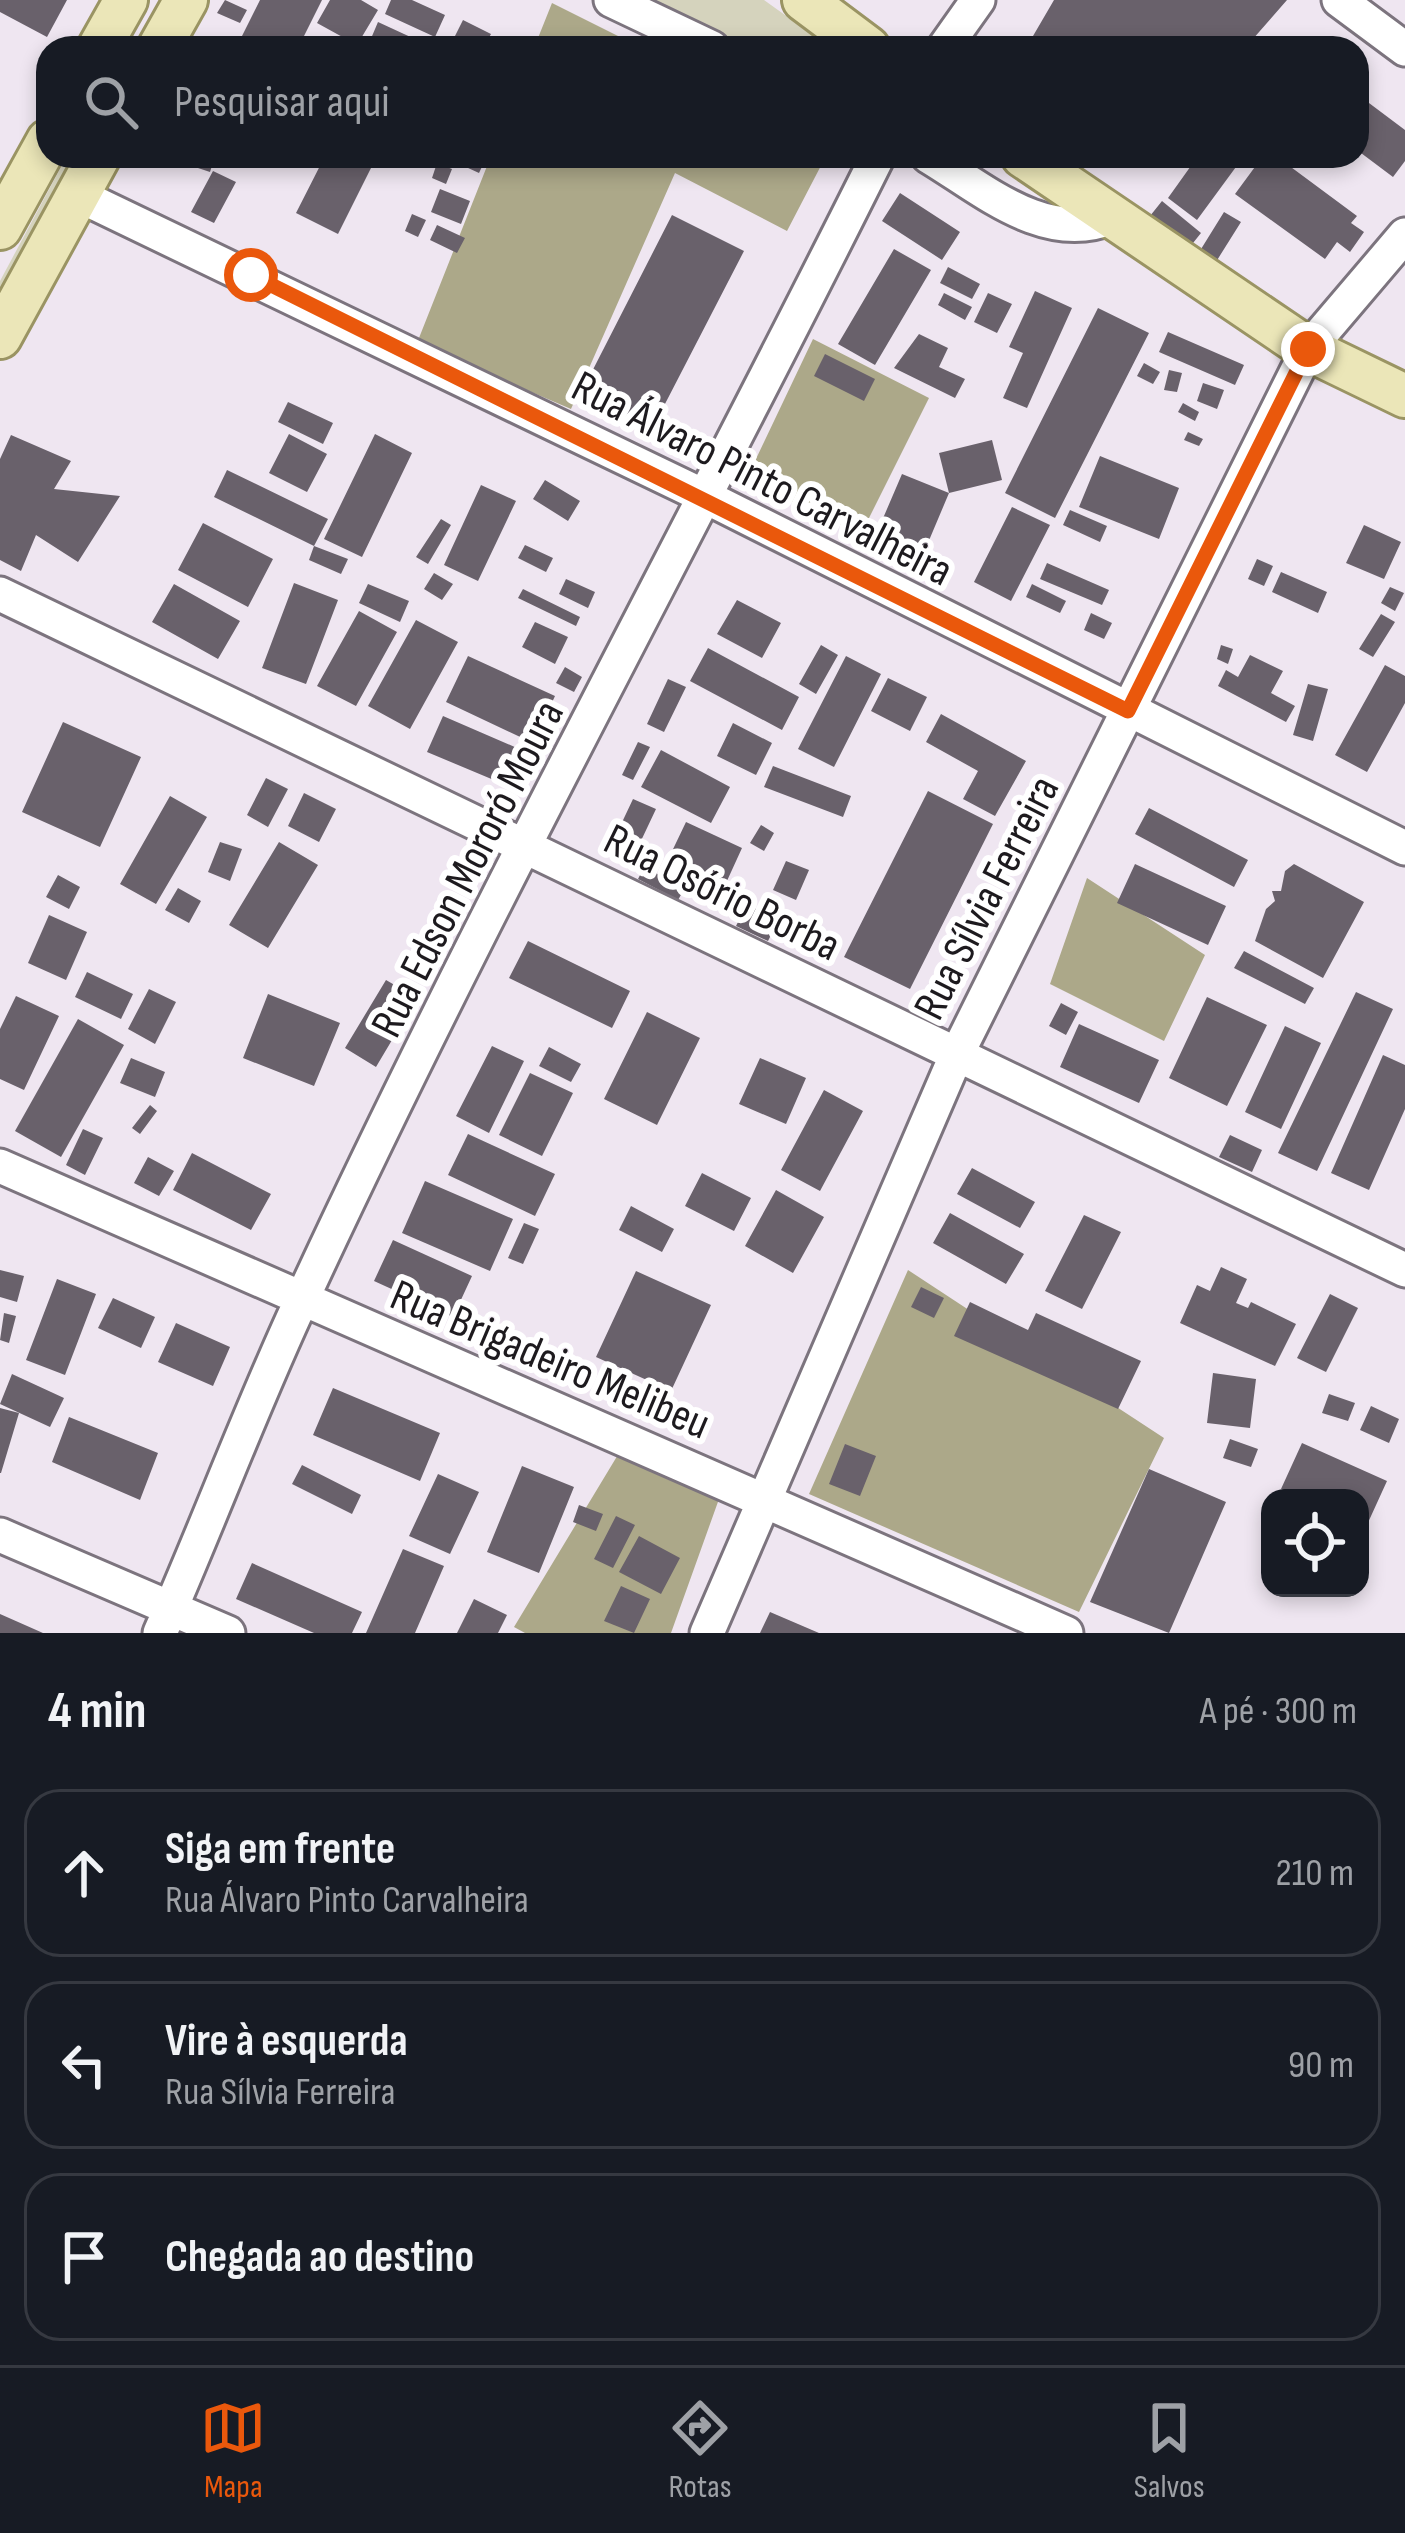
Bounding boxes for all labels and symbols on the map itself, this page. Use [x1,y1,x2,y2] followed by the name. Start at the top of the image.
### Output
[224,248,278,302] route start
[1281,322,1335,376] route end
[562,359,961,599] street label: Rua Álvaro Pinto Carvalheira
[360,692,577,1047] street label: Rua Edson Mororó Moura
[902,767,1072,1029] street label: Rua Sílvia Ferreira
[595,812,849,974] street label: Rua Osório Borba
[382,1268,718,1452] street label: Rua Brigadeiro Melibeu

